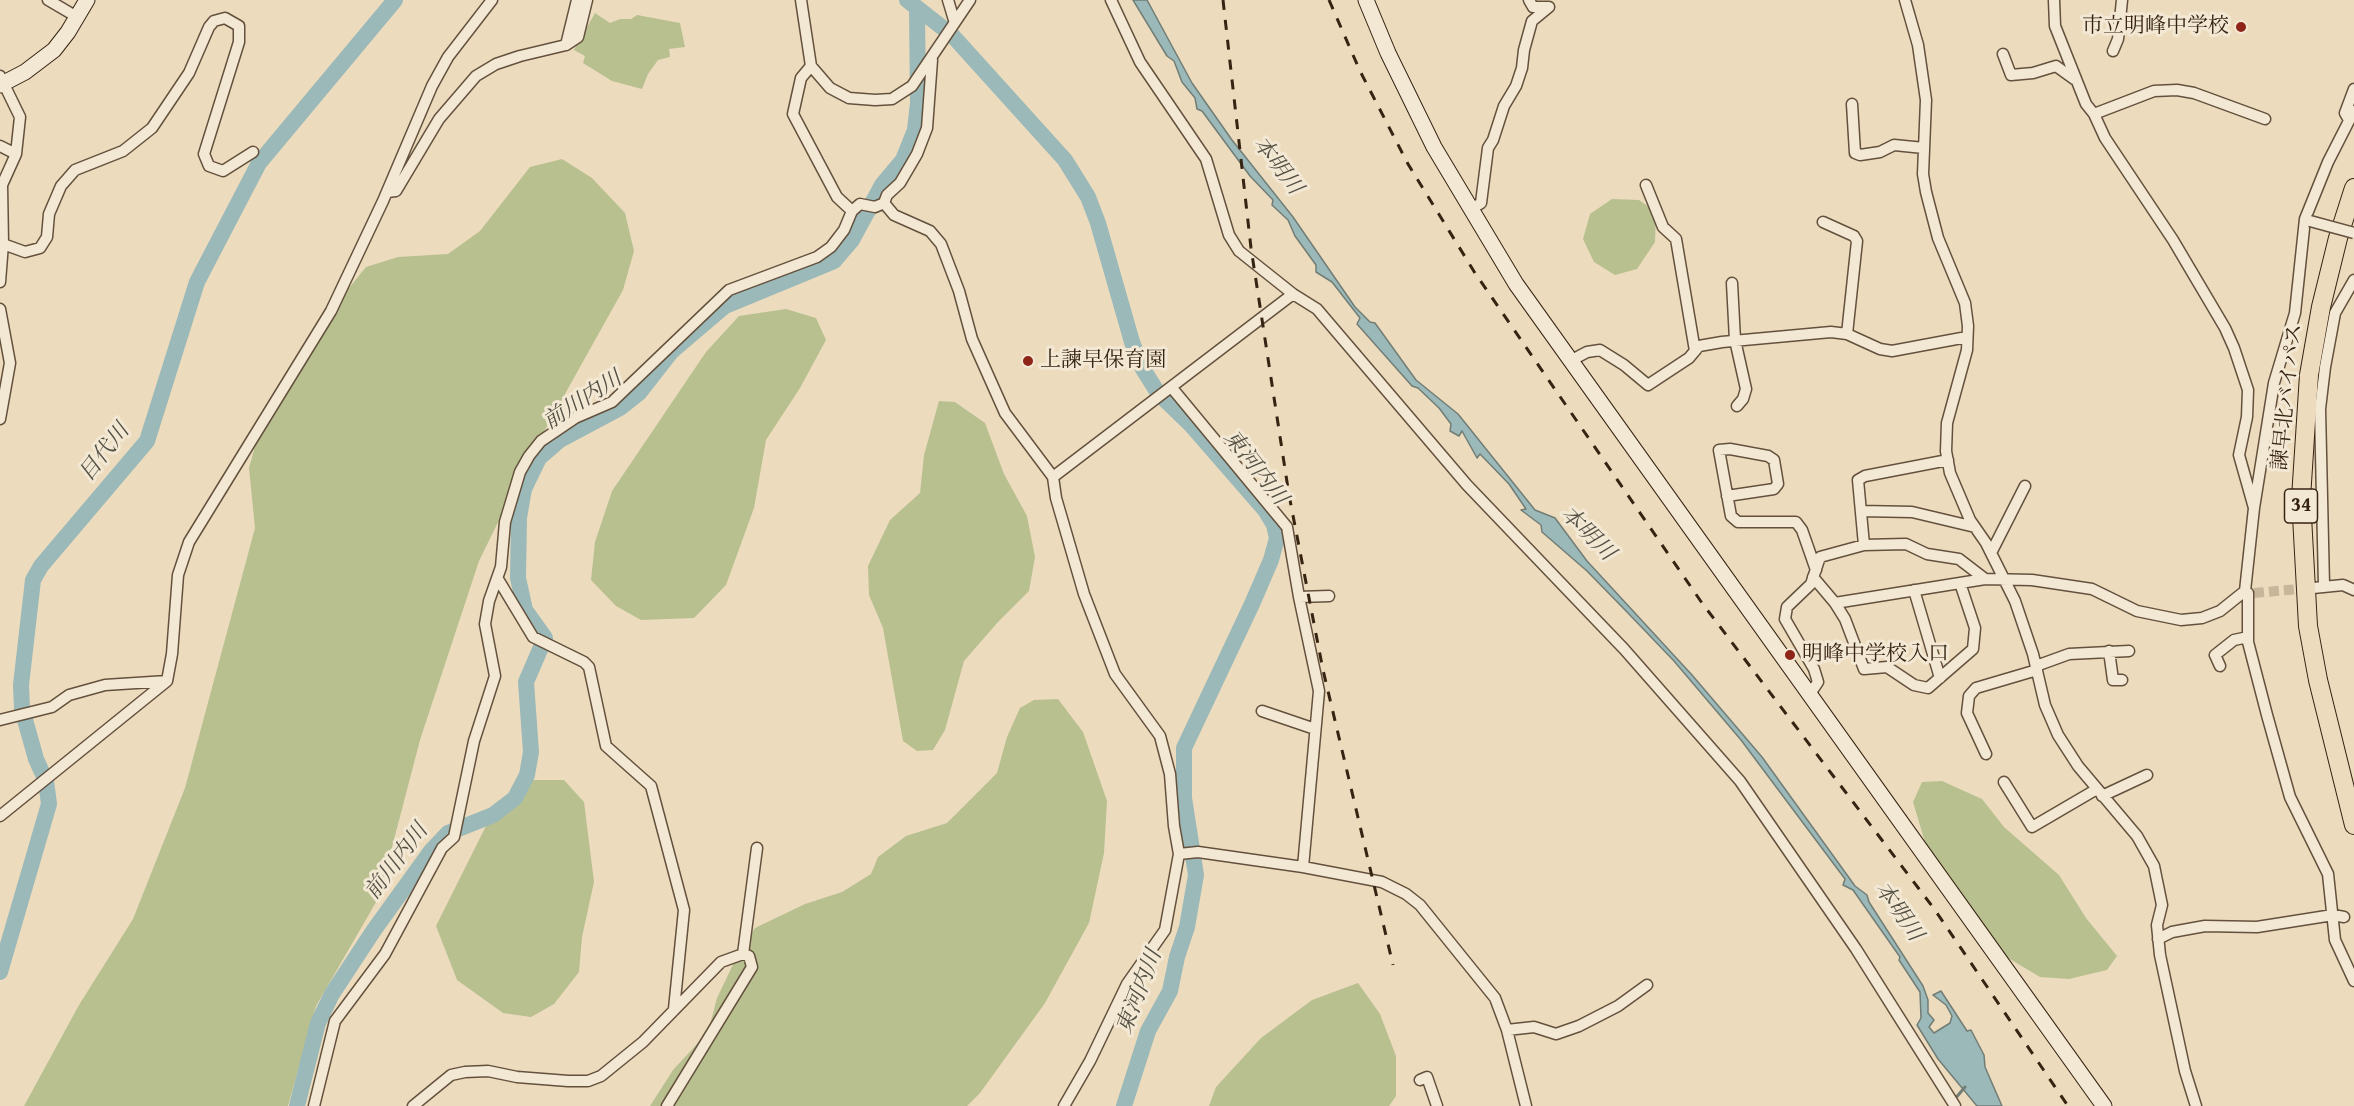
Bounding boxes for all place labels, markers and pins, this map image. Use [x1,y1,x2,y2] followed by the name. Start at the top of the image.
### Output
[2082,14,2229,40] place label: 市立明峰中学校
[2234,20,2248,34] marker: 市立明峰中学校
[1040,348,1166,374] place label: 上諫早保育園
[1021,354,1035,368] marker: 上諫早保育園
[1802,642,1949,668] place label: 明峰中学校入口
[1783,648,1797,662] marker: 明峰中学校入口

